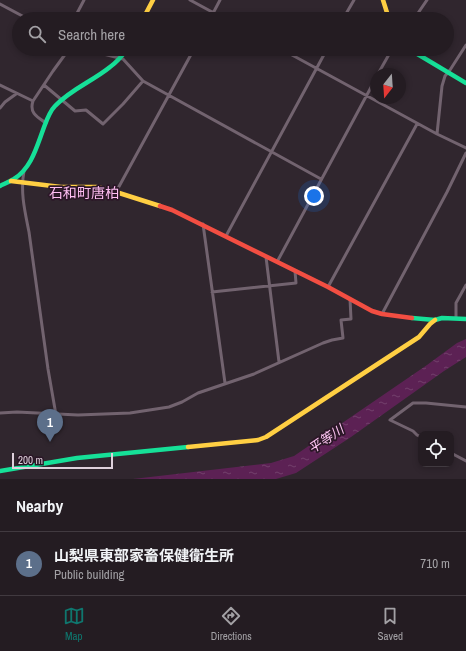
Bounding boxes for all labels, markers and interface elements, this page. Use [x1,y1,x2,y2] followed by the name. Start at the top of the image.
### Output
[12,12,454,56] search box
[26,23,48,45] icon: search
[58,24,125,45] text: Search here
[370,68,406,104] north arrow
[49,184,119,202] district label: 石和町唐柏
[304,186,324,206] your location
[37,409,63,442] pin: 1
[305,420,349,457] water label: 平等川
[418,431,454,467] map controls
[418,431,454,467] button: locate
[12,451,113,470] scale bar
[18,453,43,467] text: 200 m
[16,494,63,517] text: Nearby
[54,545,234,566] text: 山梨県東部家畜保健衛生所
[26,555,32,572] text: 1
[420,555,450,572] text: 710 m
[54,566,125,583] text: Public building
[63,605,85,643] tab: Map
[211,605,252,643] tab: Directions
[378,605,403,643] tab: Saved

